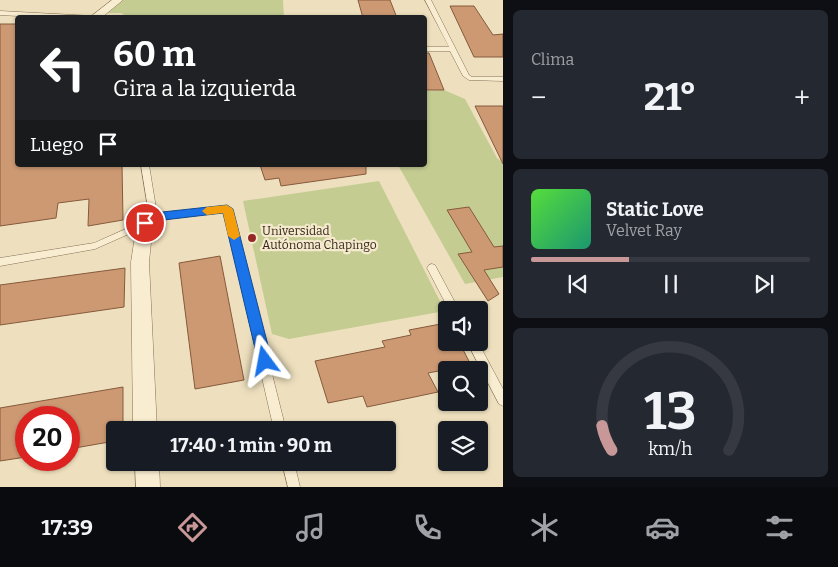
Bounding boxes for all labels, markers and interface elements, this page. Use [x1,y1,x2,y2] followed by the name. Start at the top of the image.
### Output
[113,33,196,75] text: 60 m
[30,35,95,100] icon: left
[531,50,574,69] text: Clima
[644,74,697,120] text: 21°
[113,75,296,102] text: Gira a la izquierda
[531,81,546,114] text: −
[794,81,810,114] text: +
[94,130,122,158] icon: arrive
[30,133,84,156] text: Luego
[606,198,704,221] text: Static Love
[124,202,166,244] pin
[131,209,159,237] icon: arrive
[606,221,682,240] text: Velvet Ray
[262,224,377,252] place label: Universidad Autónoma Chapingo
[246,232,258,244] marker: Universidad Autónoma Chapingo
[564,270,592,298] icon: previous
[657,270,685,298] icon: pause
[750,270,778,298] icon: next
[438,301,488,471] map controls
[438,301,488,351] button: sound
[238,334,290,386] position arrow
[438,361,488,411] button: search
[644,380,697,443] text: 13
[15,406,80,471] speed limit sign: 20
[438,421,488,471] button: layers
[170,434,332,457] text: 17:40 · 1 min · 90 m
[648,438,693,460] text: km/h
[175,510,210,545] icon: directions
[293,510,328,545] icon: music
[410,510,445,545] icon: phone
[527,510,562,545] icon: climate
[645,510,680,545] icon: car
[762,510,797,545] icon: filters
[41,514,93,541] text: 17:39

